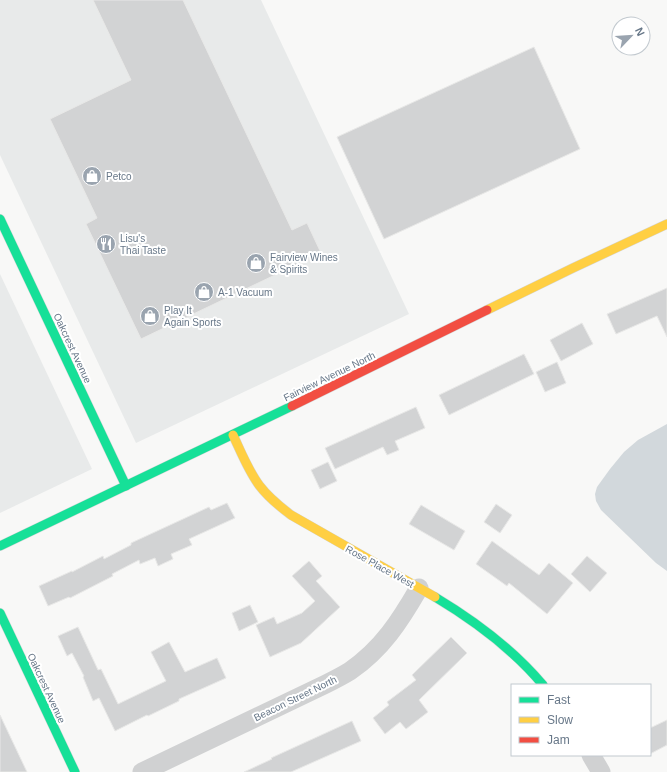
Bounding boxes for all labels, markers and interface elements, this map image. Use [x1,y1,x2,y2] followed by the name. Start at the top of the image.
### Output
[611,16,651,56] north arrow
[633,26,647,38] text: N
[81,165,103,187] shop icon: Petco
[106,171,132,182] place label: Petco
[95,233,117,255] restaurant icon: Lisu's Thai Taste
[120,233,166,256] place label: Lisu's Thai Taste
[245,252,267,274] shop icon: Fairview Wines & Spirits
[270,252,338,275] place label: Fairview Wines & Spirits
[193,281,215,303] shop icon: A-1 Vacuum
[218,287,272,298] place label: A-1 Vacuum
[139,305,161,327] shop icon: Play It Again Sports
[164,305,221,328] place label: Play It Again Sports
[52,311,94,385] street label: Oakcrest Avenue
[282,349,377,403] street label: Fairview Avenue North
[344,543,416,590] street label: Rose Place West
[26,651,68,725] street label: Oakcrest Avenue
[252,674,338,723] street label: Beacon Street North
[511,684,651,756] legend
[547,693,571,707] text: Fast
[547,713,573,727] text: Slow
[547,733,570,747] text: Jam

